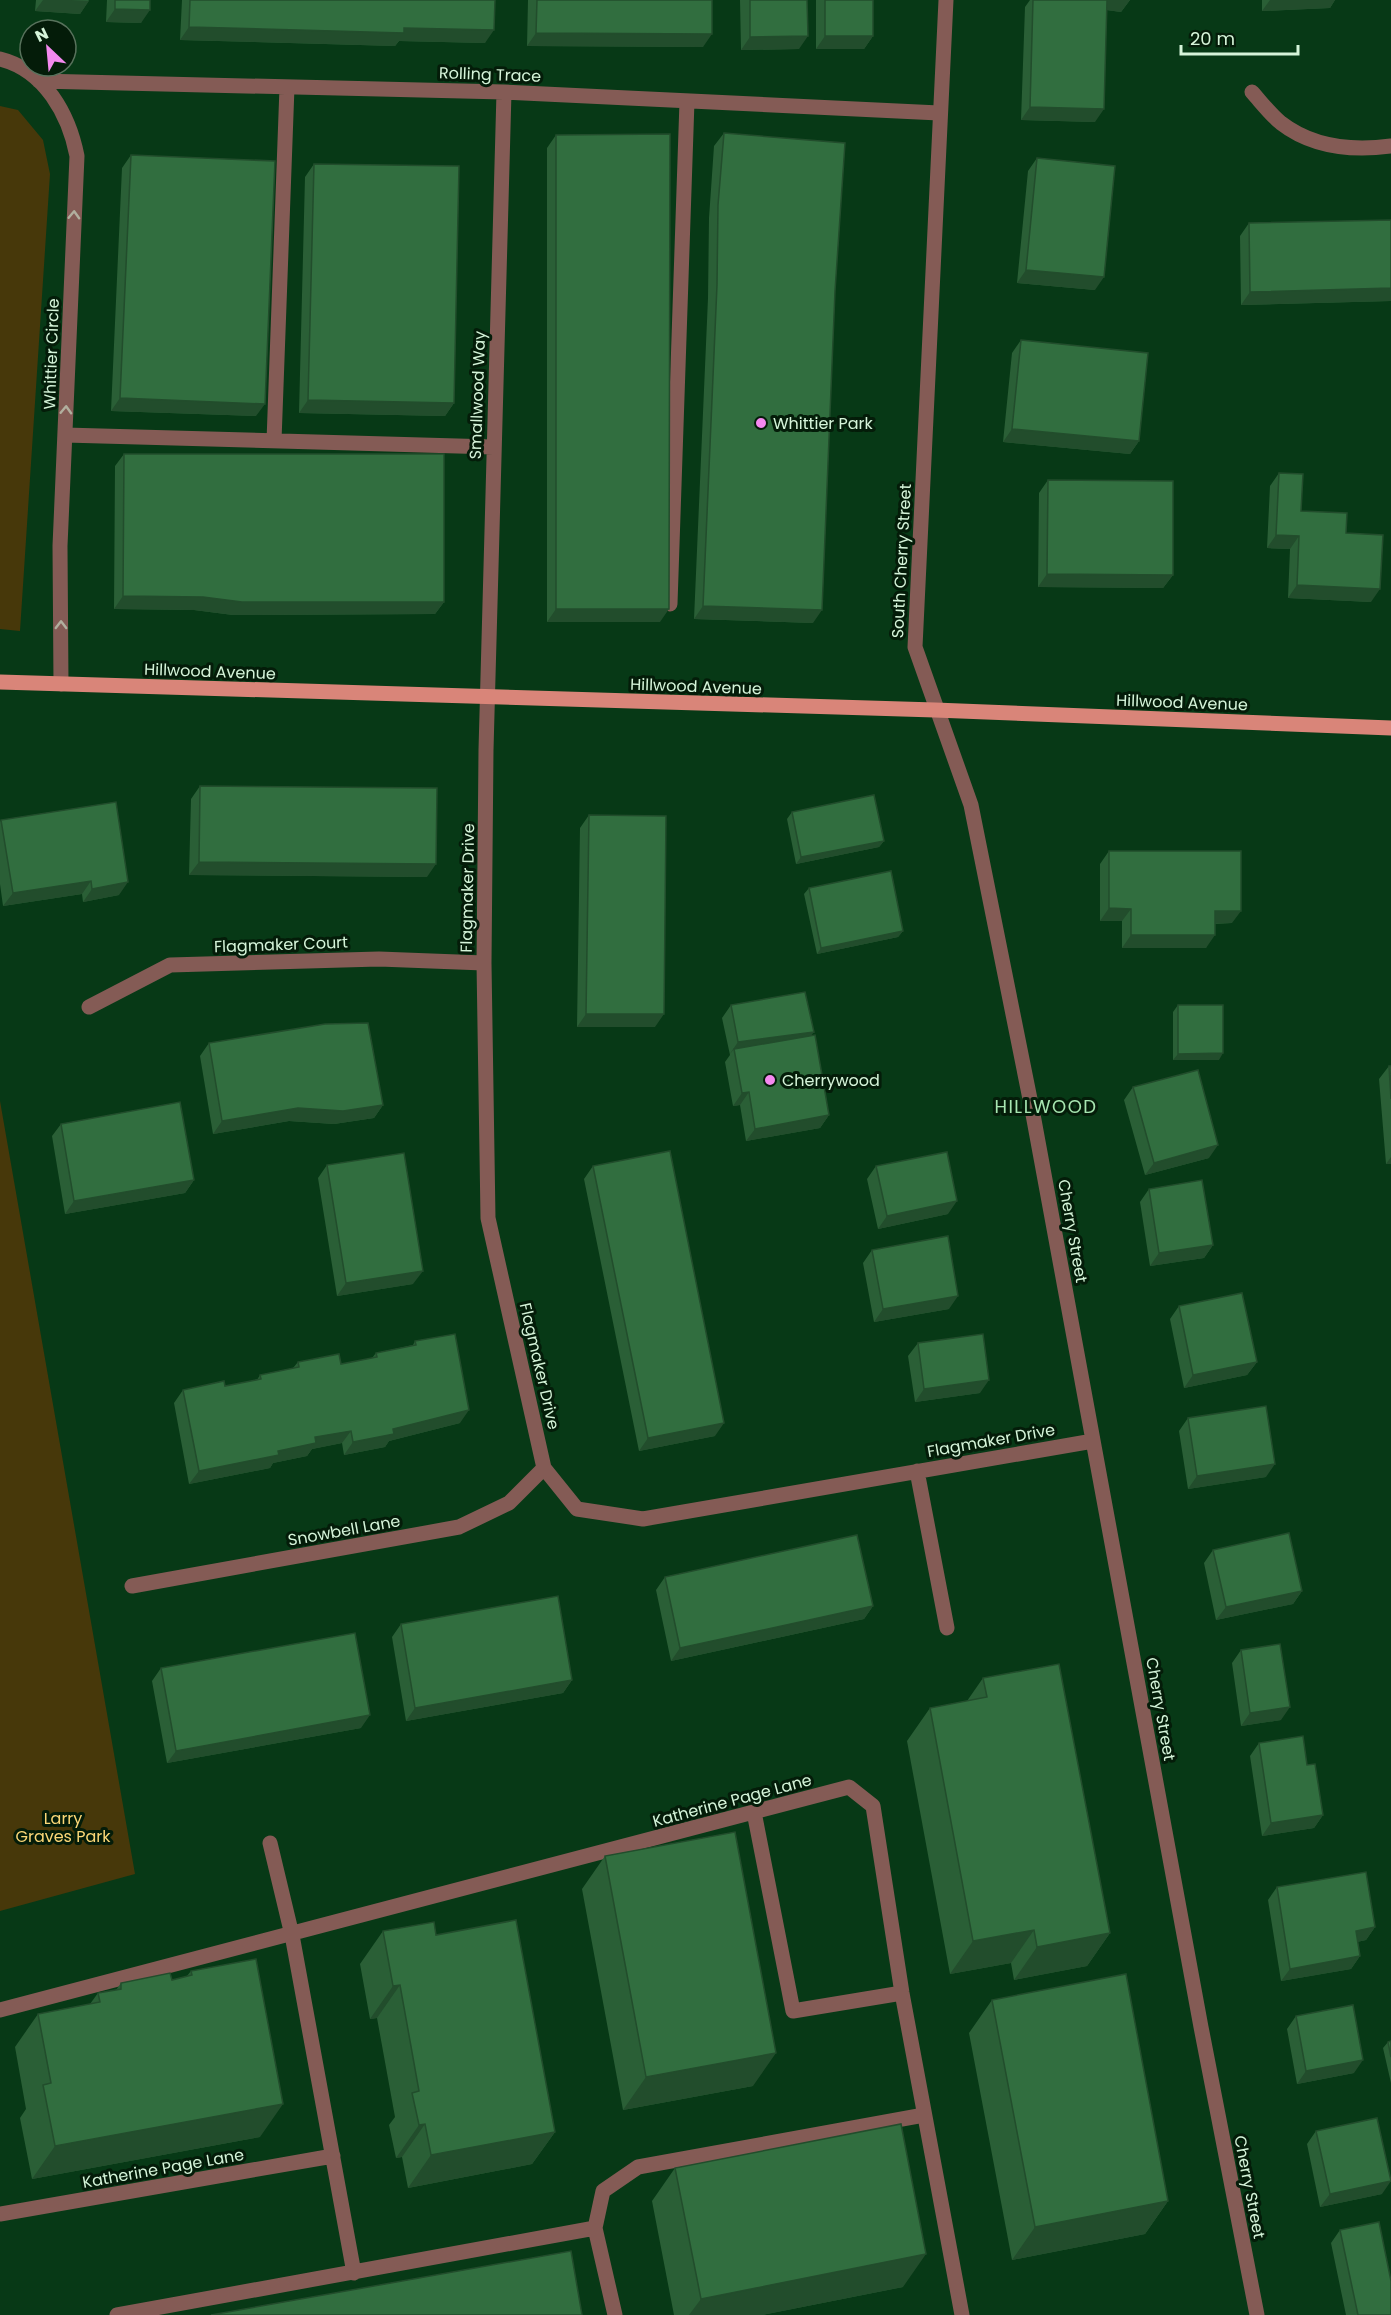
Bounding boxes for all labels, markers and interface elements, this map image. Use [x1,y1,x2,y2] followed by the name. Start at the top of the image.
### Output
[18,18,78,78] north arrow
[1181,18,1298,56] scale bar
[31,22,52,48] text: N
[1190,26,1235,51] text: 20 m
[439,61,542,88] street label: Rolling Trace
[68,210,81,219] one-way arrow
[38,298,65,410] street label: Whittier Circle
[464,330,491,460] street label: Smallwood Way
[60,405,73,414] one-way arrow
[773,412,874,435] place label: Whittier Park
[754,416,768,430] marker: Whittier Park
[886,483,917,639] street label: South Cherry Street
[55,621,67,630] one-way arrow
[144,658,276,685] street label: Hillwood Avenue
[630,673,762,700] street label: Hillwood Avenue
[1116,689,1248,716] street label: Hillwood Avenue
[455,823,480,953] street label: Flagmaker Drive
[214,931,349,958] street label: Flagmaker Court
[782,1069,880,1092] place label: Cherrywood
[763,1073,777,1087] marker: Cherrywood
[994,1094,1098,1119] district label: HILLWOOD
[1052,1178,1093,1285] street label: Cherry Street
[514,1300,565,1432] street label: Flagmaker Drive
[925,1418,1057,1463] street label: Flagmaker Drive
[286,1509,402,1552] street label: Snowbell Lane
[1140,1656,1181,1763] street label: Cherry Street
[650,1768,814,1833] street label: Katherine Page Lane
[15,1807,111,1848] park label: Larry Graves Park
[1228,2134,1271,2241] street label: Cherry Street
[80,2143,246,2194] street label: Katherine Page Lane

